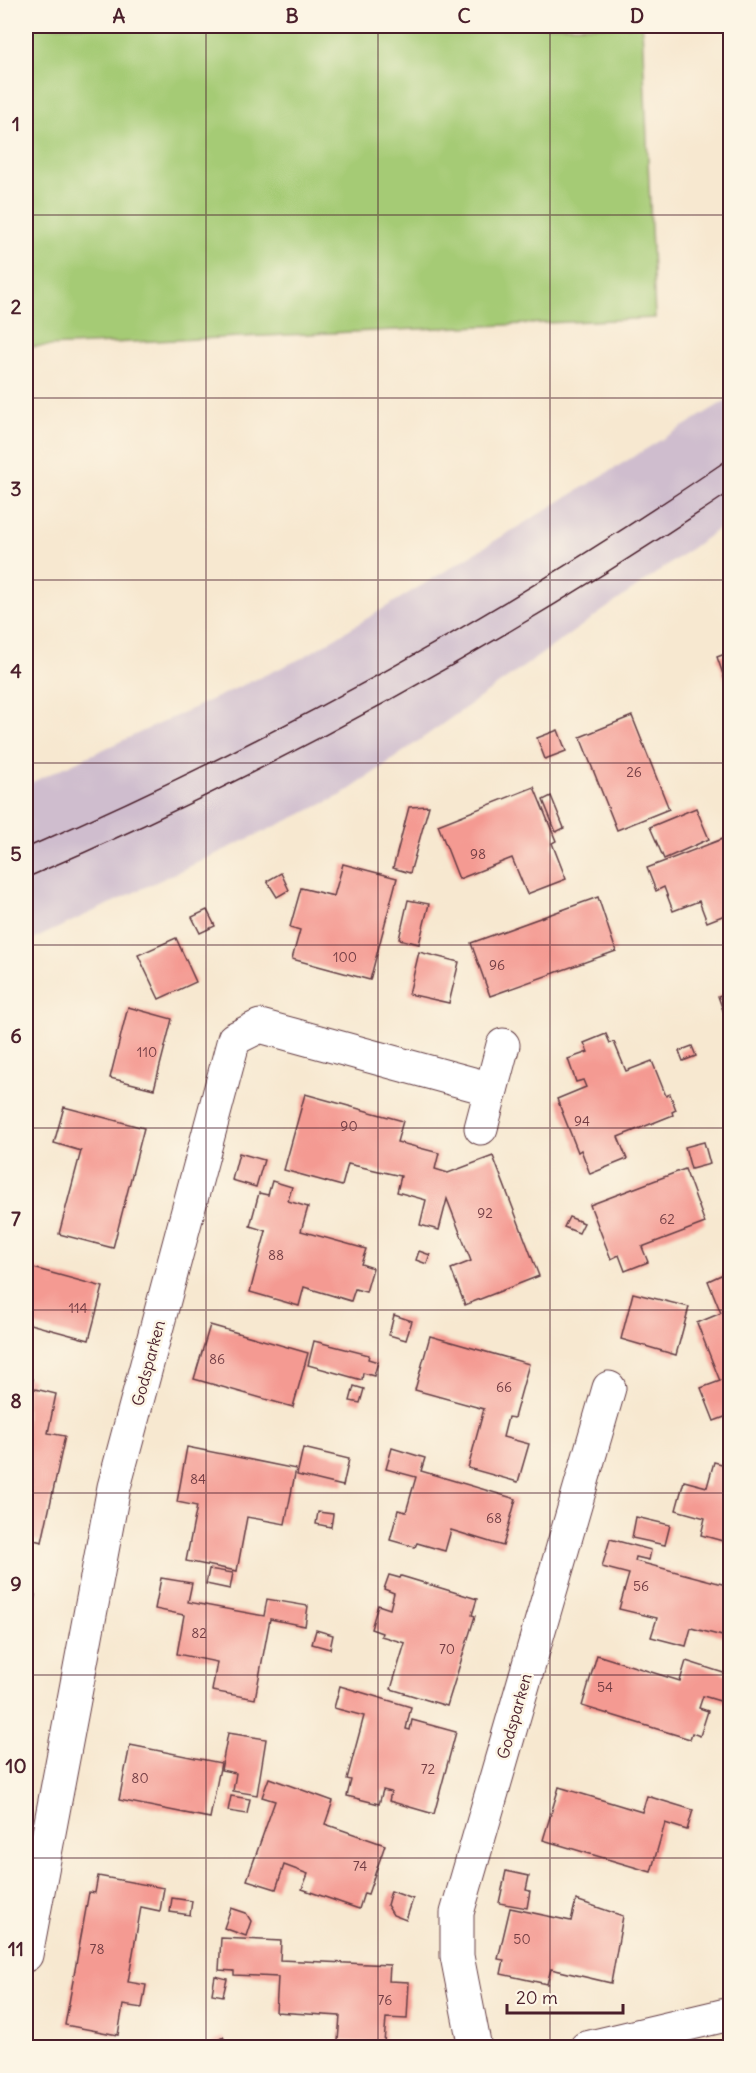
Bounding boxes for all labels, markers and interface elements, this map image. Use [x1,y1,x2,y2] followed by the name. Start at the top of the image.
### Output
[113,3,126,28] text: A
[285,3,299,28] text: B
[457,3,471,28] text: C
[630,3,644,28] text: D
[12,111,20,136] text: 1
[11,294,22,319] text: 2
[10,476,22,501] text: 3
[10,658,22,683] text: 4
[626,763,642,781] house number: 26
[10,841,22,866] text: 5
[470,845,486,863] house number: 98
[333,948,357,966] house number: 100
[489,956,505,974] house number: 96
[10,1023,22,1048] text: 6
[137,1043,157,1061] house number: 110
[574,1112,590,1130] house number: 94
[340,1117,358,1135] house number: 90
[477,1204,493,1222] house number: 92
[11,1206,21,1231] text: 7
[659,1210,675,1228] house number: 62
[268,1246,284,1264] house number: 88
[68,1299,88,1317] house number: 114
[127,1318,169,1408] street label: Godsparken
[209,1350,225,1368] house number: 86
[496,1378,512,1396] house number: 66
[10,1388,22,1413] text: 8
[190,1470,206,1488] house number: 84
[486,1509,502,1527] house number: 68
[10,1571,22,1596] text: 9
[633,1577,649,1595] house number: 56
[191,1624,207,1642] house number: 82
[439,1640,455,1658] house number: 70
[492,1671,536,1761] street label: Godsparken
[597,1678,613,1696] house number: 54
[5,1753,27,1778] text: 10
[421,1760,436,1778] house number: 72
[131,1769,149,1787] house number: 80
[353,1857,367,1875] house number: 74
[513,1930,531,1948] house number: 50
[8,1936,24,1961] text: 11
[90,1940,104,1958] house number: 78
[507,1977,622,2015] scale bar
[516,1986,558,2009] text: 20 m
[378,1991,392,2009] house number: 76

